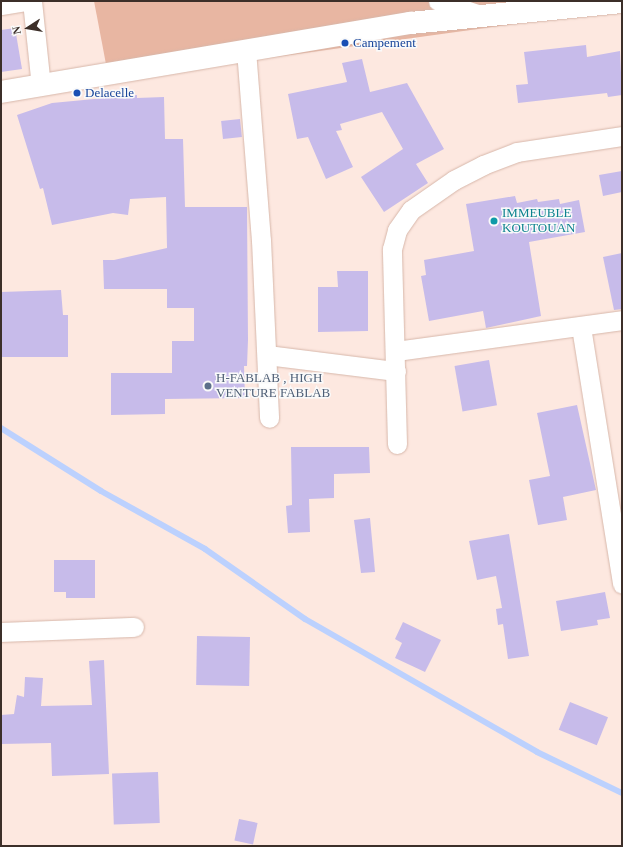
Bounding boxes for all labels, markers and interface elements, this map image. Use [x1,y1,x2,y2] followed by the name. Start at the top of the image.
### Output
[8,8,48,48] north arrow
[10,25,23,36] text: N
[353,35,416,51] place label: Campement
[340,38,350,48] marker: Campement
[85,85,134,101] place label: Delacelle
[72,88,82,98] marker: Delacelle
[502,206,575,237] place label: IMMEUBLE KOUTOUAN
[489,216,499,226] marker: IMMEUBLE KOUTOUAN
[216,371,330,402] place label: H-FABLAB , HIGH VENTURE FABLAB
[203,381,213,391] marker: H-FABLAB , HIGH VENTURE FABLAB

